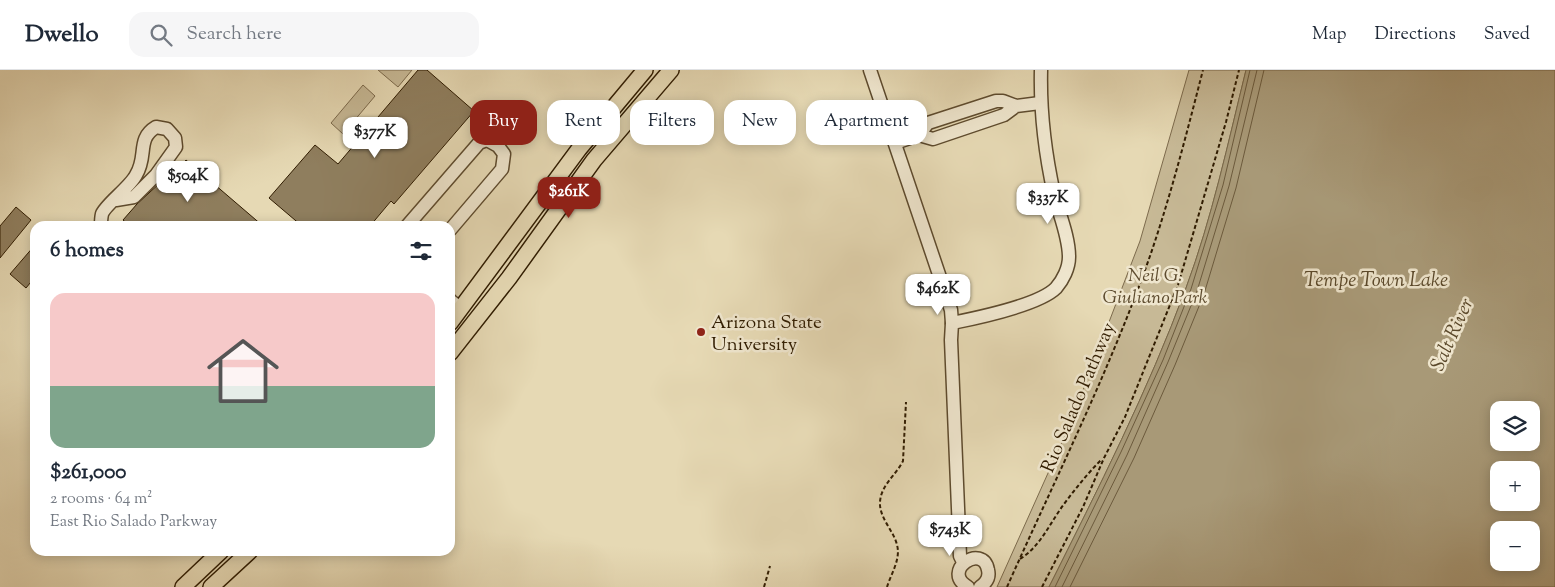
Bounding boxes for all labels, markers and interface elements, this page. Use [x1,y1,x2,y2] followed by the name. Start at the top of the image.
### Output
[129,12,479,57] search box
[25,18,99,52] text: Dwello
[147,21,175,49] icon: search
[187,21,282,48] text: Search here
[1312,22,1347,48] text: Map
[1375,22,1456,48] text: Directions
[1484,22,1530,48] text: Saved
[470,100,537,145] chip: Buy
[547,100,620,145] chip: Rent
[630,100,714,145] chip: Filters
[724,100,796,145] chip: New
[806,100,927,145] chip: Apartment
[340,116,410,159] pin: $377K
[354,121,396,144] text: $377K
[153,160,223,203] pin: $504K
[167,165,209,188] text: $504K
[534,176,604,219] pin: $261K
[549,181,589,204] text: $261K
[1013,182,1083,225] pin: $337K
[1027,187,1069,210] text: $337K
[50,236,124,266] text: 6 homes
[407,237,435,265] icon: filters
[1103,263,1208,312] park label: Neil G. Giuliano Park
[1304,267,1448,296] water label: Tempe Town Lake
[903,274,973,316] pin: $462K
[916,278,960,301] text: $462K
[1424,294,1482,376] water label: Salt River
[711,310,822,359] place label: Arizona State University
[1035,318,1123,477] street label: Rio Salado Pathway
[198,326,288,416] icon: home
[695,326,707,338] marker: Arizona State University
[1490,401,1540,571] map controls
[1490,401,1540,451] button: layers
[50,458,126,488] text: $261,000
[1490,461,1540,511] button: +
[50,488,153,511] text: 2 rooms · 64 m²
[50,511,217,534] text: East Rio Salado Parkway
[915,514,985,557] pin: $743K
[929,519,971,542] text: $743K
[1490,521,1540,571] button: −

